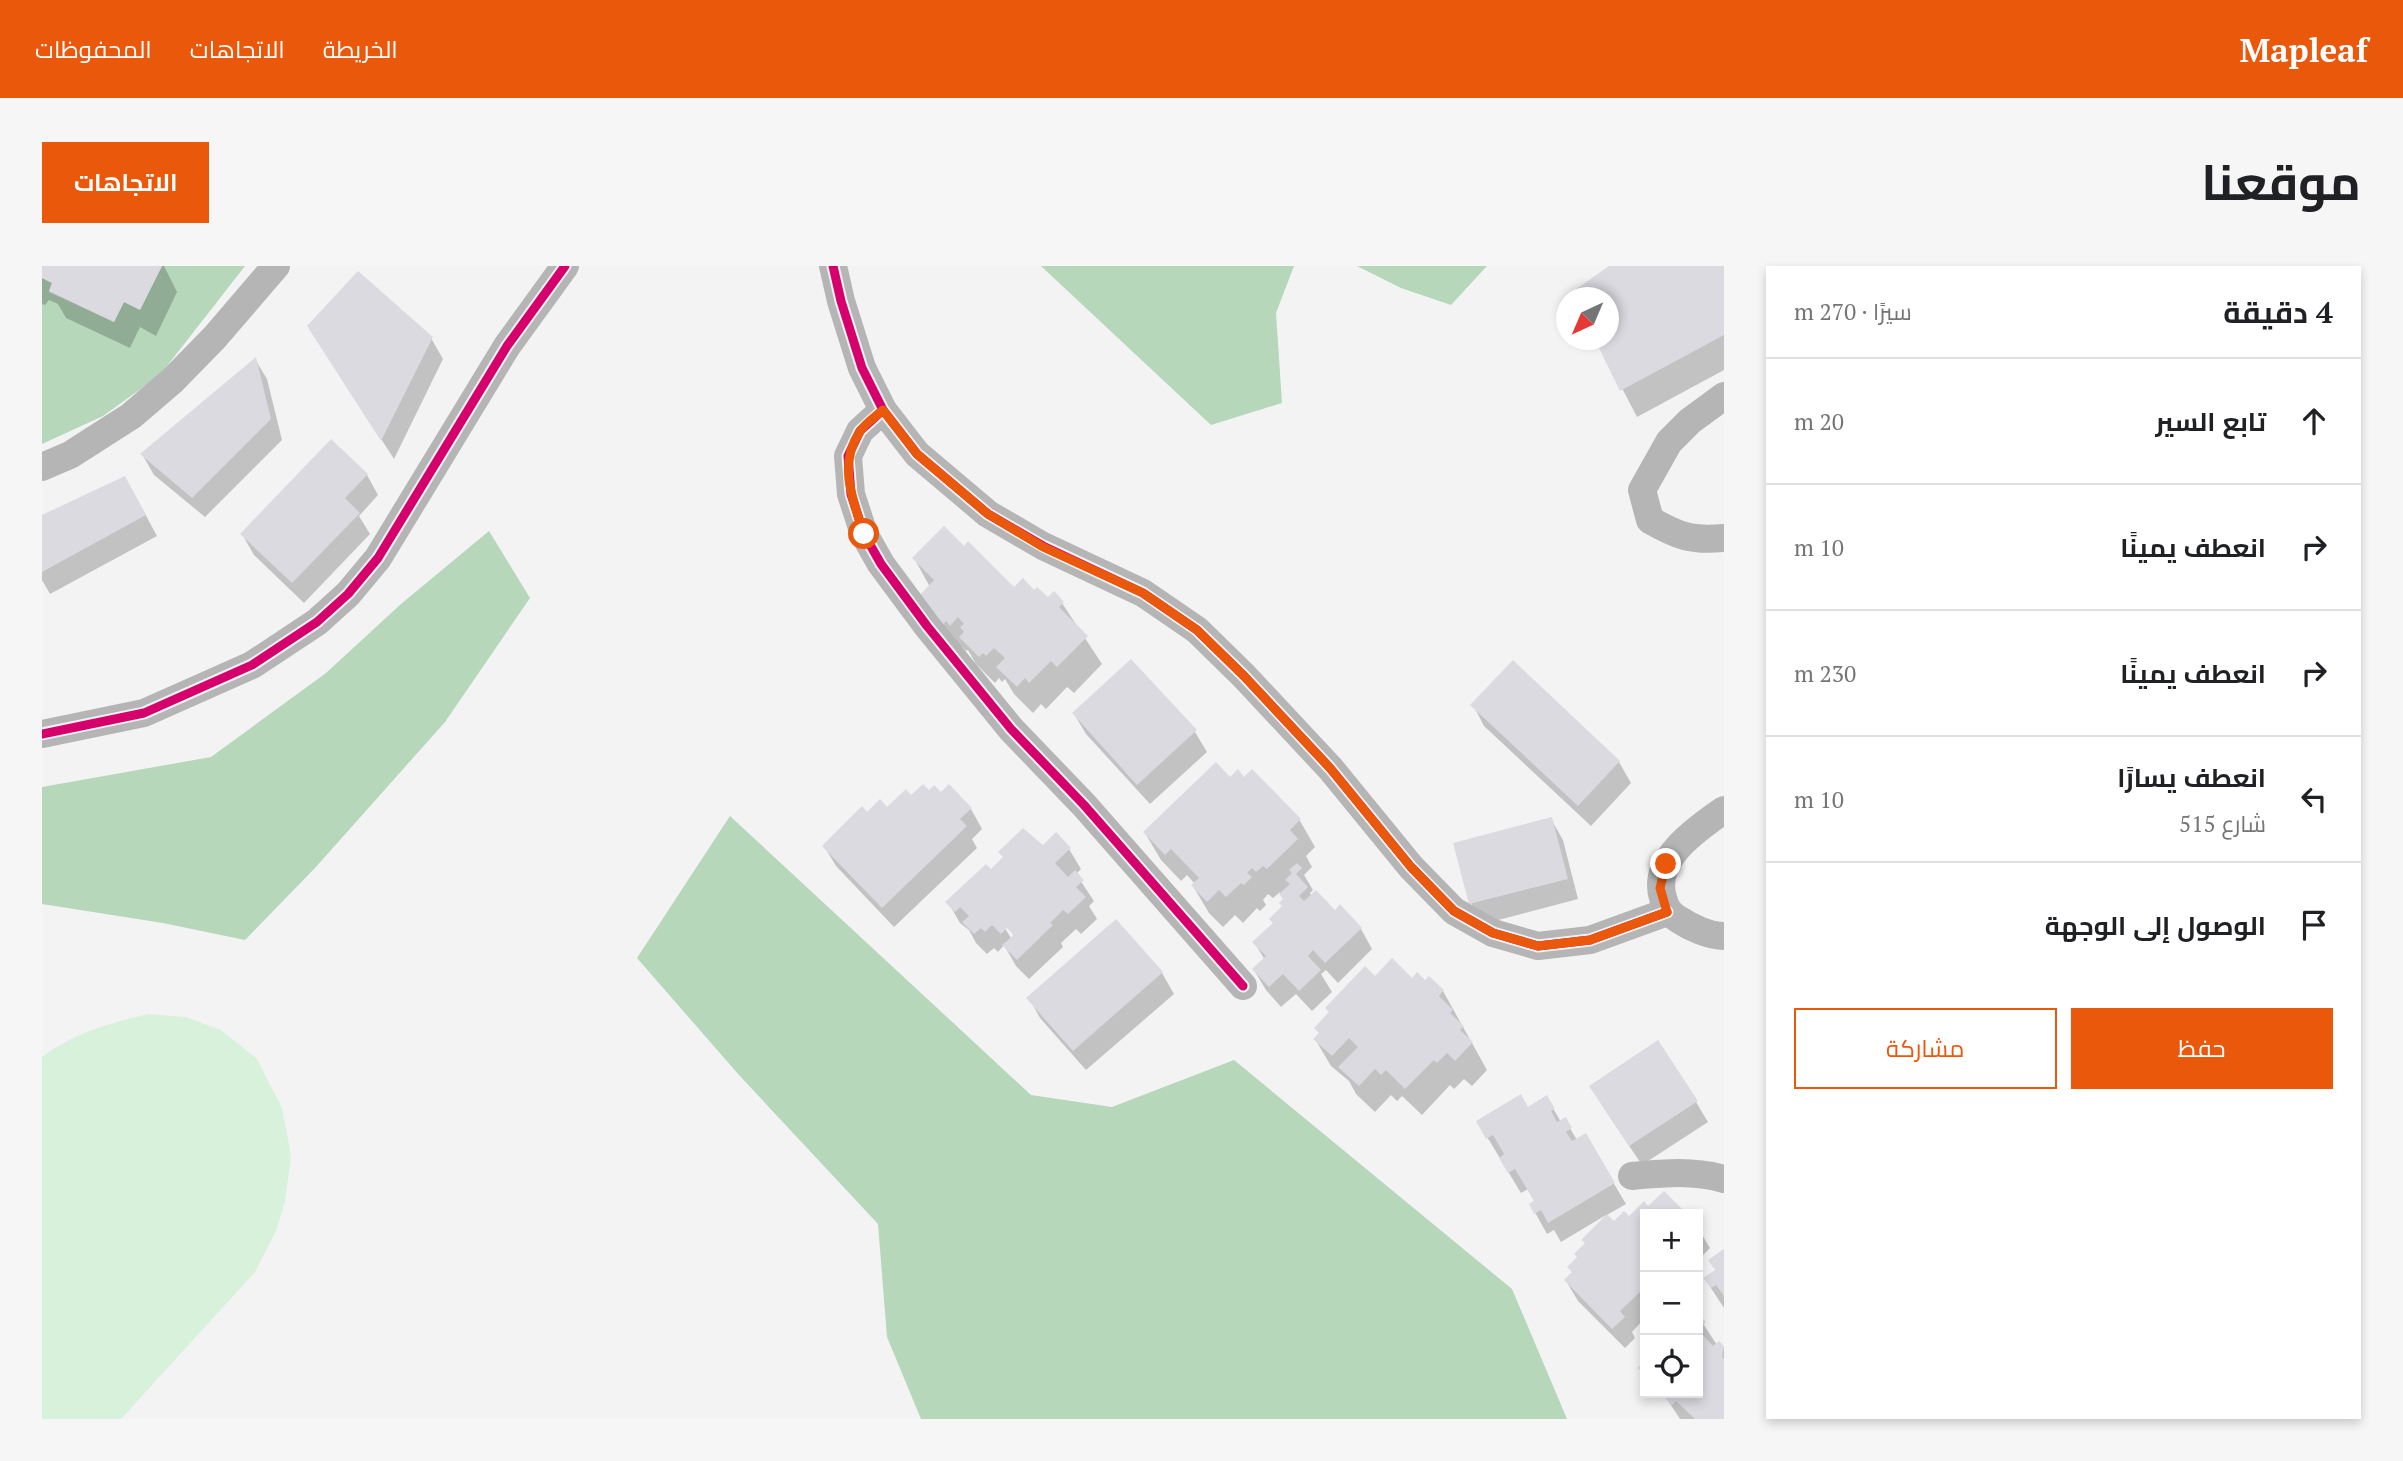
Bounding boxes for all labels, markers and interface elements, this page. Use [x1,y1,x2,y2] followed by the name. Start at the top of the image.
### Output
[2239,28,2368,71] text: Mapleaf
[35,33,152,65] text: المحفوظات
[190,33,285,65] text: الاتجاهات
[323,33,398,65] text: الخريطة
[42,142,209,223] button: الاتجاهات
[2201,149,2361,214] text: موقعنا
[1556,287,1619,350] north arrow
[2223,292,2333,332] text: 4 دقيقة
[1794,296,1912,327] text: سيرًا · 270 m
[2295,402,2333,440] icon: ahead
[2156,404,2266,438] text: تابع السير
[1794,406,1844,437] text: 20 m
[848,518,879,549] route start
[2295,528,2333,566] icon: right
[2120,530,2266,564] text: انعطف يمينًا
[1794,532,1844,563] text: 10 m
[2295,654,2333,692] icon: right
[2120,656,2266,690] text: انعطف يمينًا
[1794,658,1856,689] text: 230 m
[2117,760,2266,794] text: انعطف يسارًا
[2295,780,2333,818] icon: left
[1794,784,1844,815] text: 10 m
[2179,808,2266,839] text: شارع 515
[1650,848,1681,879] route end
[2295,906,2333,944] icon: arrive
[2045,908,2266,942] text: الوصول إلى الوجهة
[1794,1008,2057,1089] button: مشاركة
[2071,1008,2333,1089] button: حفظ
[1640,1209,1703,1398] map controls
[1640,1209,1703,1272] button: +
[1640,1272,1703,1335] button: −
[1640,1335,1703,1398] button: locate

